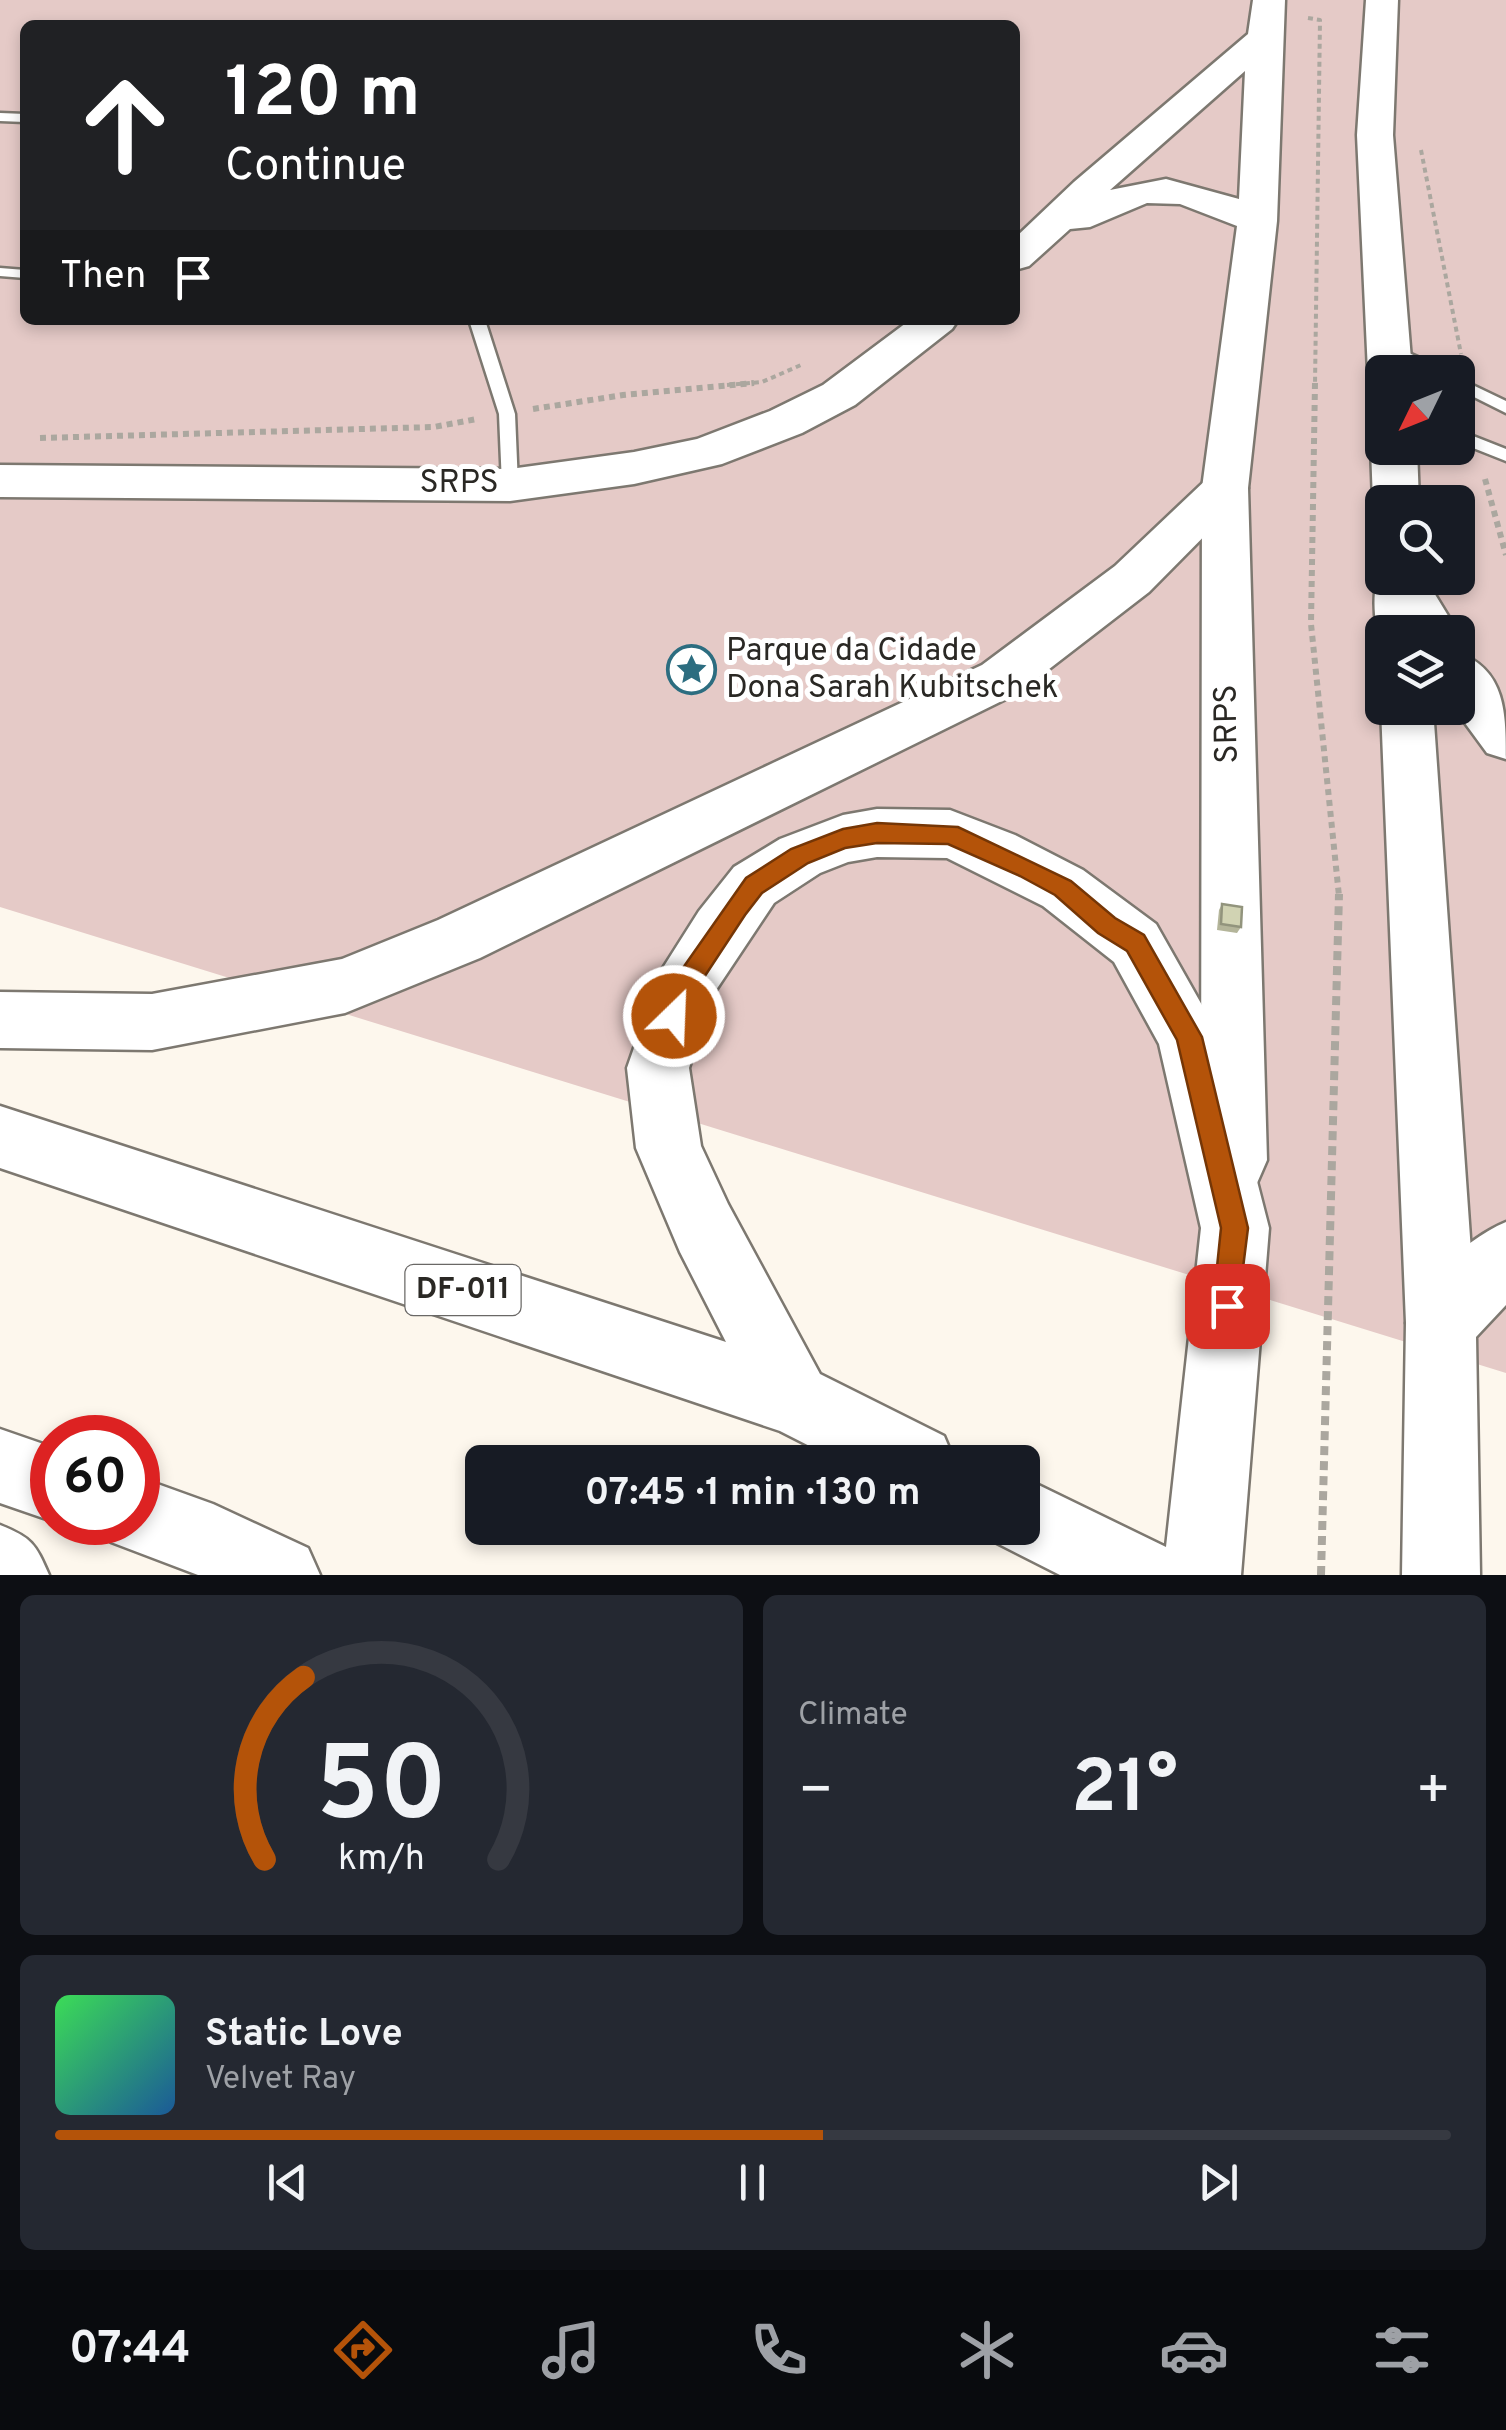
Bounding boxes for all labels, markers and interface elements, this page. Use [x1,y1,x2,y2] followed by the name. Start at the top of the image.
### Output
[225,52,421,141] text: 120 m
[60,60,190,190] icon: ahead
[225,139,406,196] text: Continue
[166,250,221,305] icon: arrive
[60,253,146,302] text: Then
[1365,355,1475,465] north arrow
[1365,355,1475,725] map controls
[419,464,499,504] street label: SRPS
[1365,485,1475,595] button: search
[1365,615,1475,725] button: layers
[726,632,1059,709] place label: Parque da Cidade Dona Sarah Kubitschek
[665,644,717,696] place icon: Parque da Cidade Dona Sarah Kubitschek
[1207,684,1249,764] street label: SRPS
[622,964,726,1068] position arrow
[1185,1264,1270,1349] pin
[406,1265,520,1315] road number: DF-011
[1200,1279,1255,1334] icon: arrive
[30,1415,160,1545] speed limit sign: 60
[585,1470,920,1519] text: 07:45 · 1 min · 130 m
[798,1696,908,1736] text: Climate
[316,1725,447,1857] text: 50
[1071,1744,1178,1839] text: 21°
[798,1758,833,1828] text: −
[1416,1758,1451,1828] text: +
[338,1837,425,1883] text: km/h
[205,2011,403,2060] text: Static Love
[205,2060,356,2100] text: Velvet Ray
[260,2155,315,2210] icon: previous
[725,2155,780,2210] icon: pause
[1191,2155,1246,2210] icon: next
[328,2315,398,2385] icon: directions
[536,2315,606,2385] icon: music
[744,2315,814,2385] icon: phone
[952,2315,1022,2385] icon: climate
[1159,2315,1229,2385] icon: car
[1367,2315,1437,2385] icon: filters
[69,2322,191,2379] text: 07:44

